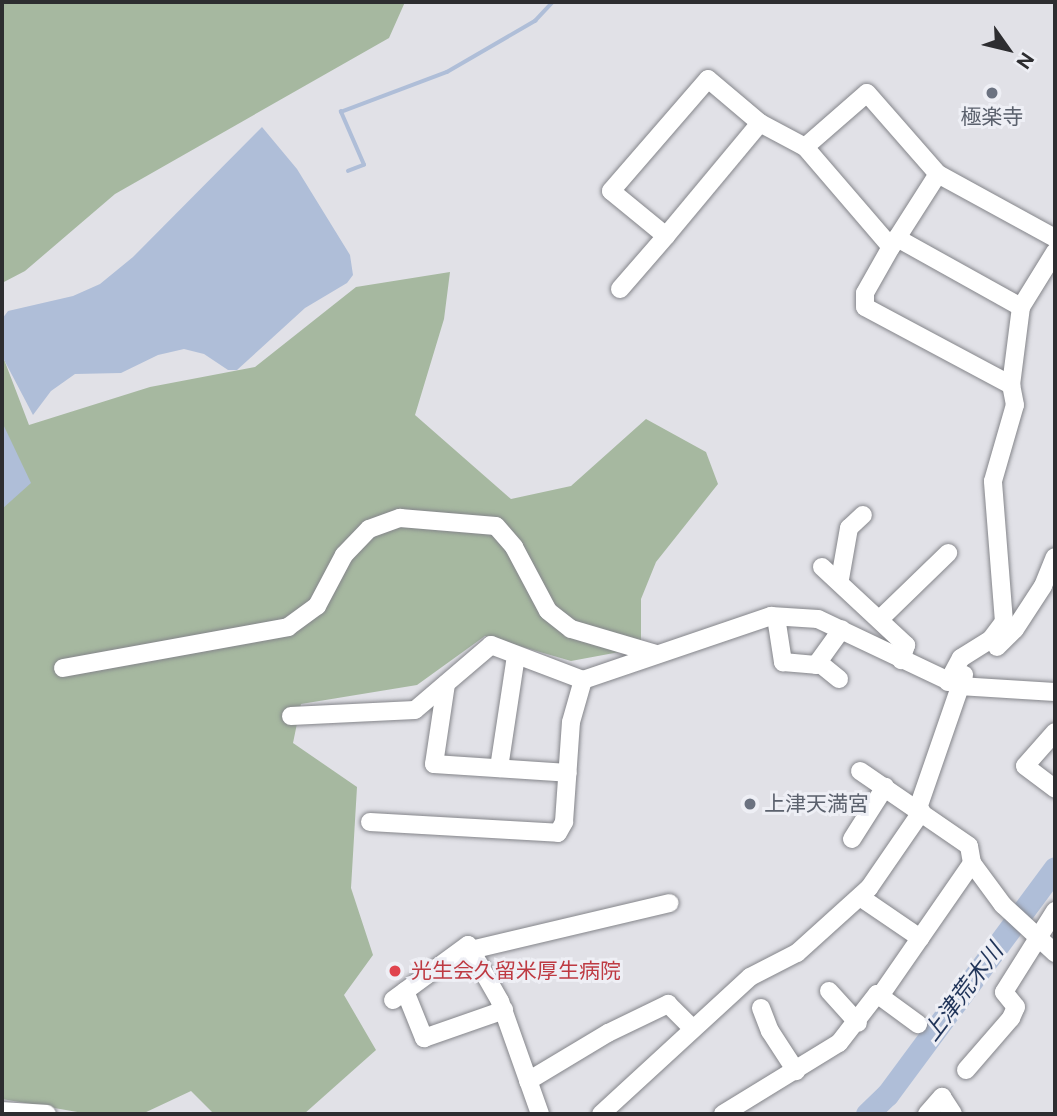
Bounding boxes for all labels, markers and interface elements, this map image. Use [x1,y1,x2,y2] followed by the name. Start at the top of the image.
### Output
[973,14,1043,84] north arrow
[1012,48,1039,73] text: N
[984,85,1000,101] marker: 極楽寺
[961,104,1023,130] place label: 極楽寺
[764,791,869,817] place label: 上津天満宮
[742,796,758,812] marker: 上津天満宮
[917,938,1009,1046] water label: 上津荒木川
[411,958,621,984] place label: 光生会久留米厚生病院
[385,961,405,981] marker: 光生会久留米厚生病院

